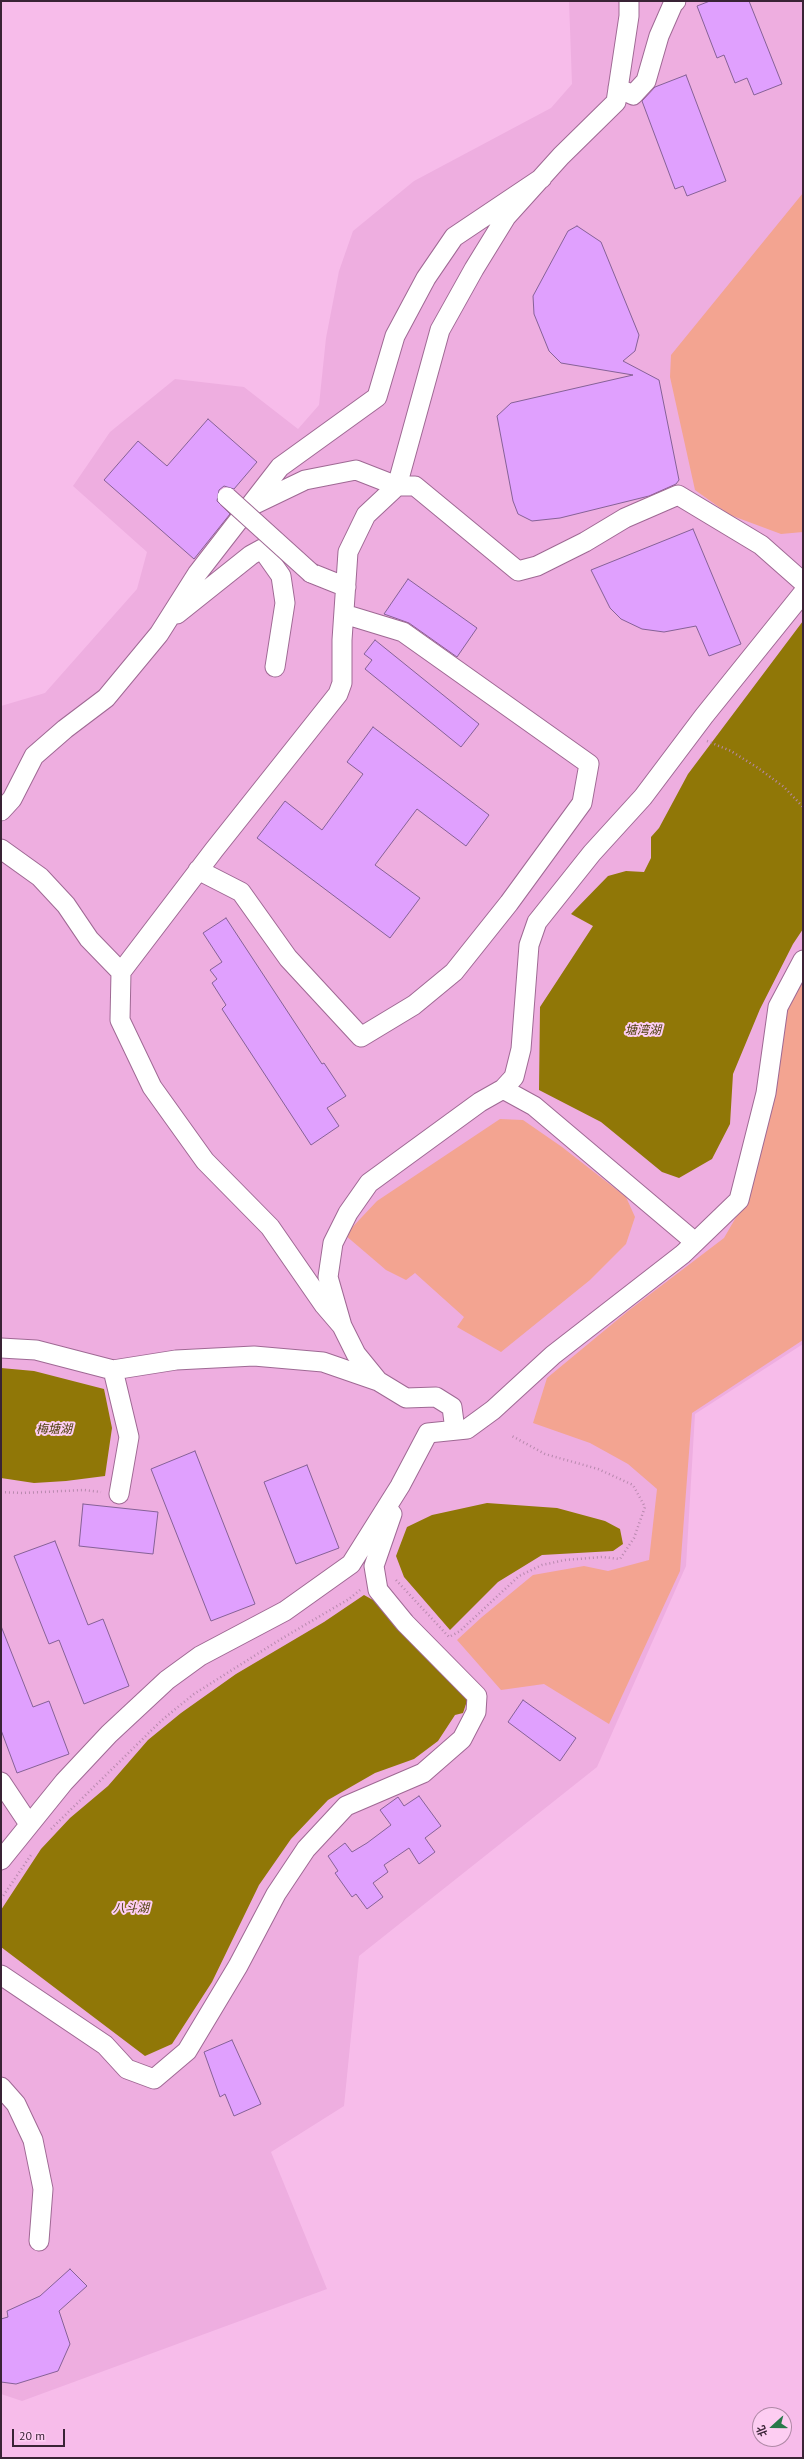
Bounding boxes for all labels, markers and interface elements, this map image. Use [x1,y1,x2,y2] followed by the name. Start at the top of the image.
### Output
[625,1024,661,1038] water label: 塘湾湖
[36,1423,72,1437] water label: 梅塘湖
[113,1902,149,1916] water label: 八斗湖
[752,2407,792,2447] north arrow
[14,2421,67,2447] scale bar
[753,2423,770,2439] text: 北
[19,2428,45,2443] text: 20 m

